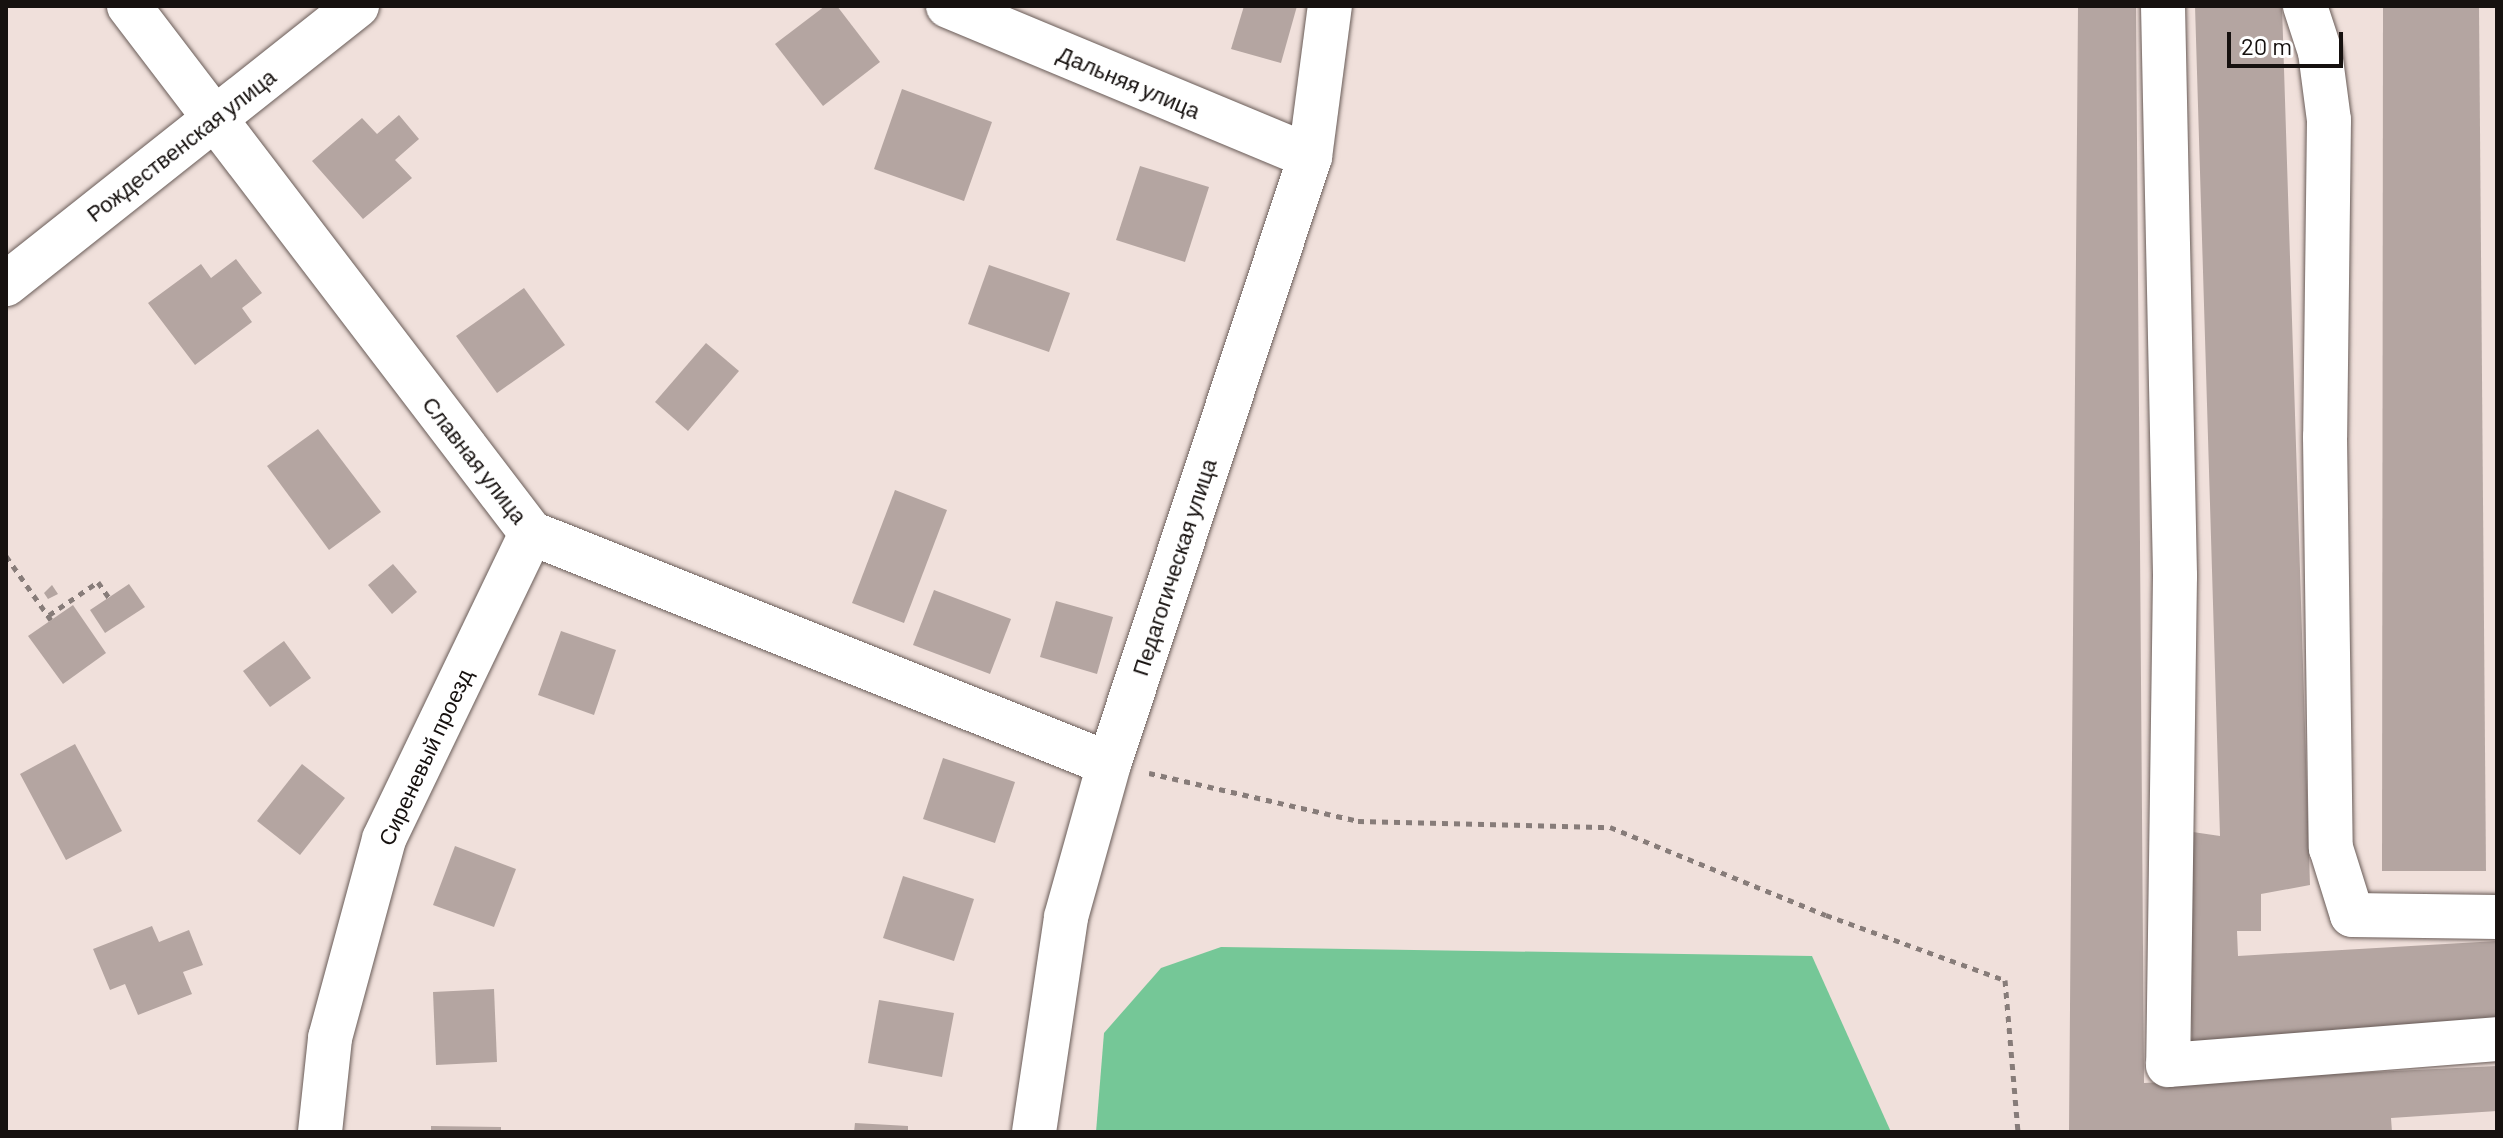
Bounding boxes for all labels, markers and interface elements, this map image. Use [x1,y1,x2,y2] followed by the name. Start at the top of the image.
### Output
[2231,16,2347,66] scale bar
[2241,31,2292,60] text: 20 m
[1054,40,1204,124] street label: Дальняя улица
[81,63,281,227] street label: Рождественская улица
[417,391,533,529] street label: Славная улица
[1126,455,1222,679] street label: Педагогическая улица
[373,665,477,849] street label: Сиреневый проезд

